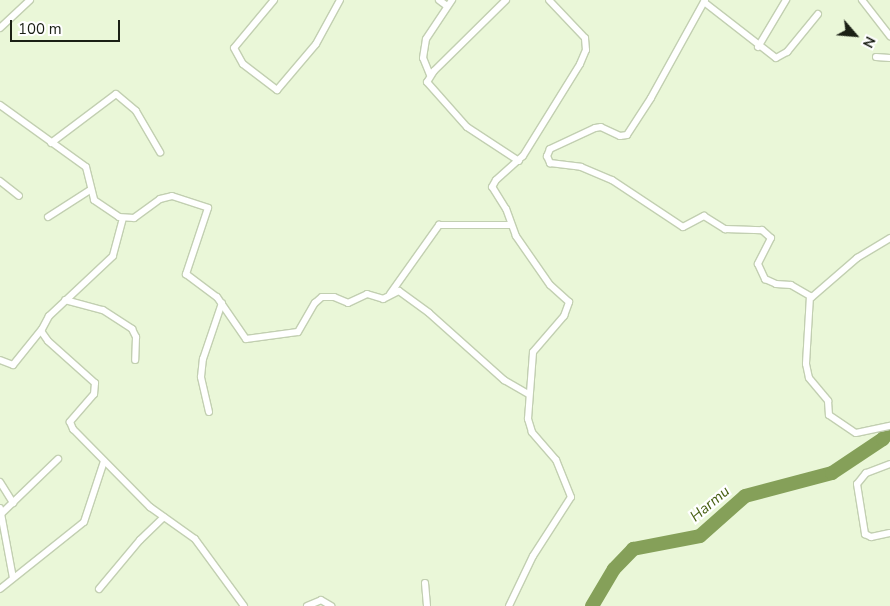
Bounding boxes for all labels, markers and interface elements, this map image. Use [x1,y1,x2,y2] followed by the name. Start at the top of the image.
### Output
[12,10,122,42] scale bar
[830,10,880,60] north arrow
[18,19,62,39] text: 100 m
[858,33,880,51] text: N
[687,482,733,526] water label: Harmu

